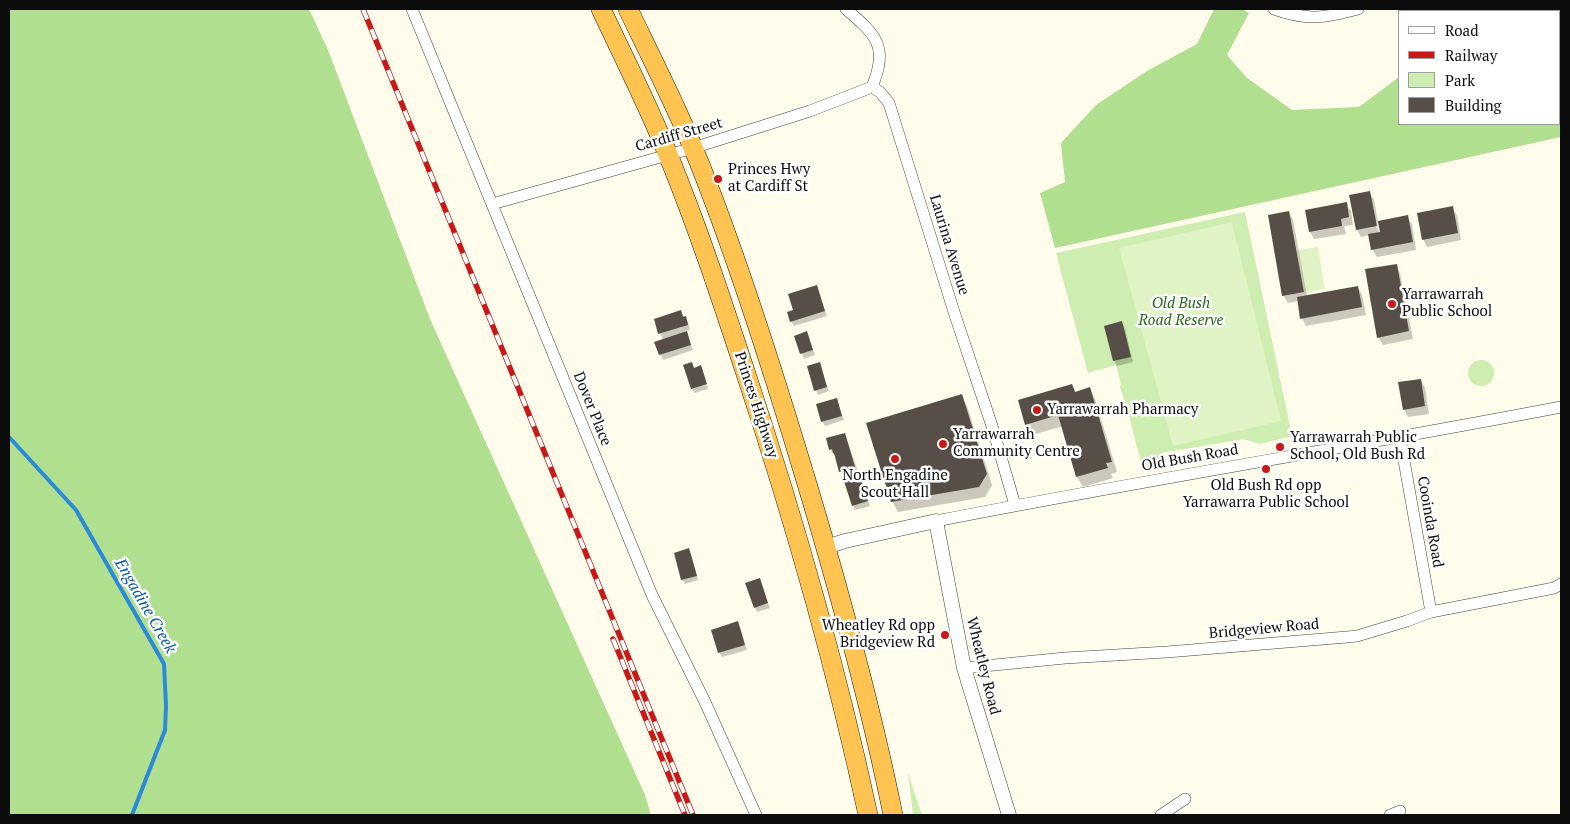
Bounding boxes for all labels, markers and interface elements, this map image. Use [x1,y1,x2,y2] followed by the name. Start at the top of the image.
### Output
[1398,10,1560,125] legend
[1445,20,1478,40] text: Road
[1445,45,1497,65] text: Railway
[1445,70,1475,90] text: Park
[1445,95,1502,115] text: Building
[633,114,725,156] street label: Cardiff Street
[728,161,810,196] place label: Princes Hwy at Cardiff St
[712,173,724,185] marker: Princes Hwy at Cardiff St
[925,193,973,297] street label: Laurina Avenue
[1402,286,1492,321] place label: Yarrawarrah Public School
[1139,295,1223,330] park label: Old Bush Road Reserve
[1386,298,1398,310] marker: Yarrawarrah Public School
[730,350,782,460] street label: Princes Highway
[569,369,615,449] street label: Dover Place
[1047,401,1198,419] place label: Yarrawarrah Pharmacy
[1031,404,1043,416] marker: Yarrawarrah Pharmacy
[953,426,1080,461] place label: Yarrawarrah Community Centre
[1290,429,1425,464] place label: Yarrawarrah Public School, Old Bush Rd
[937,438,949,450] marker: Yarrawarrah Community Centre
[1140,441,1240,475] street label: Old Bush Road
[1274,441,1286,453] marker: Yarrawarrah Public School, Old Bush Rd
[889,453,901,465] marker: North Engadine Scout Hall
[1260,463,1272,475] marker: Old Bush Rd opp Yarrawarra Public School
[842,467,948,502] place label: North Engadine Scout Hall
[1413,475,1447,569] street label: Cooinda Road
[1183,477,1349,512] place label: Old Bush Rd opp Yarrawarra Public School
[110,555,180,657] water label: Engadine Creek
[962,615,1004,717] street label: Wheatley Road
[1208,615,1320,643] street label: Bridgeview Road
[822,617,935,652] place label: Wheatley Rd opp Bridgeview Rd
[939,629,951,641] marker: Wheatley Rd opp Bridgeview Rd

